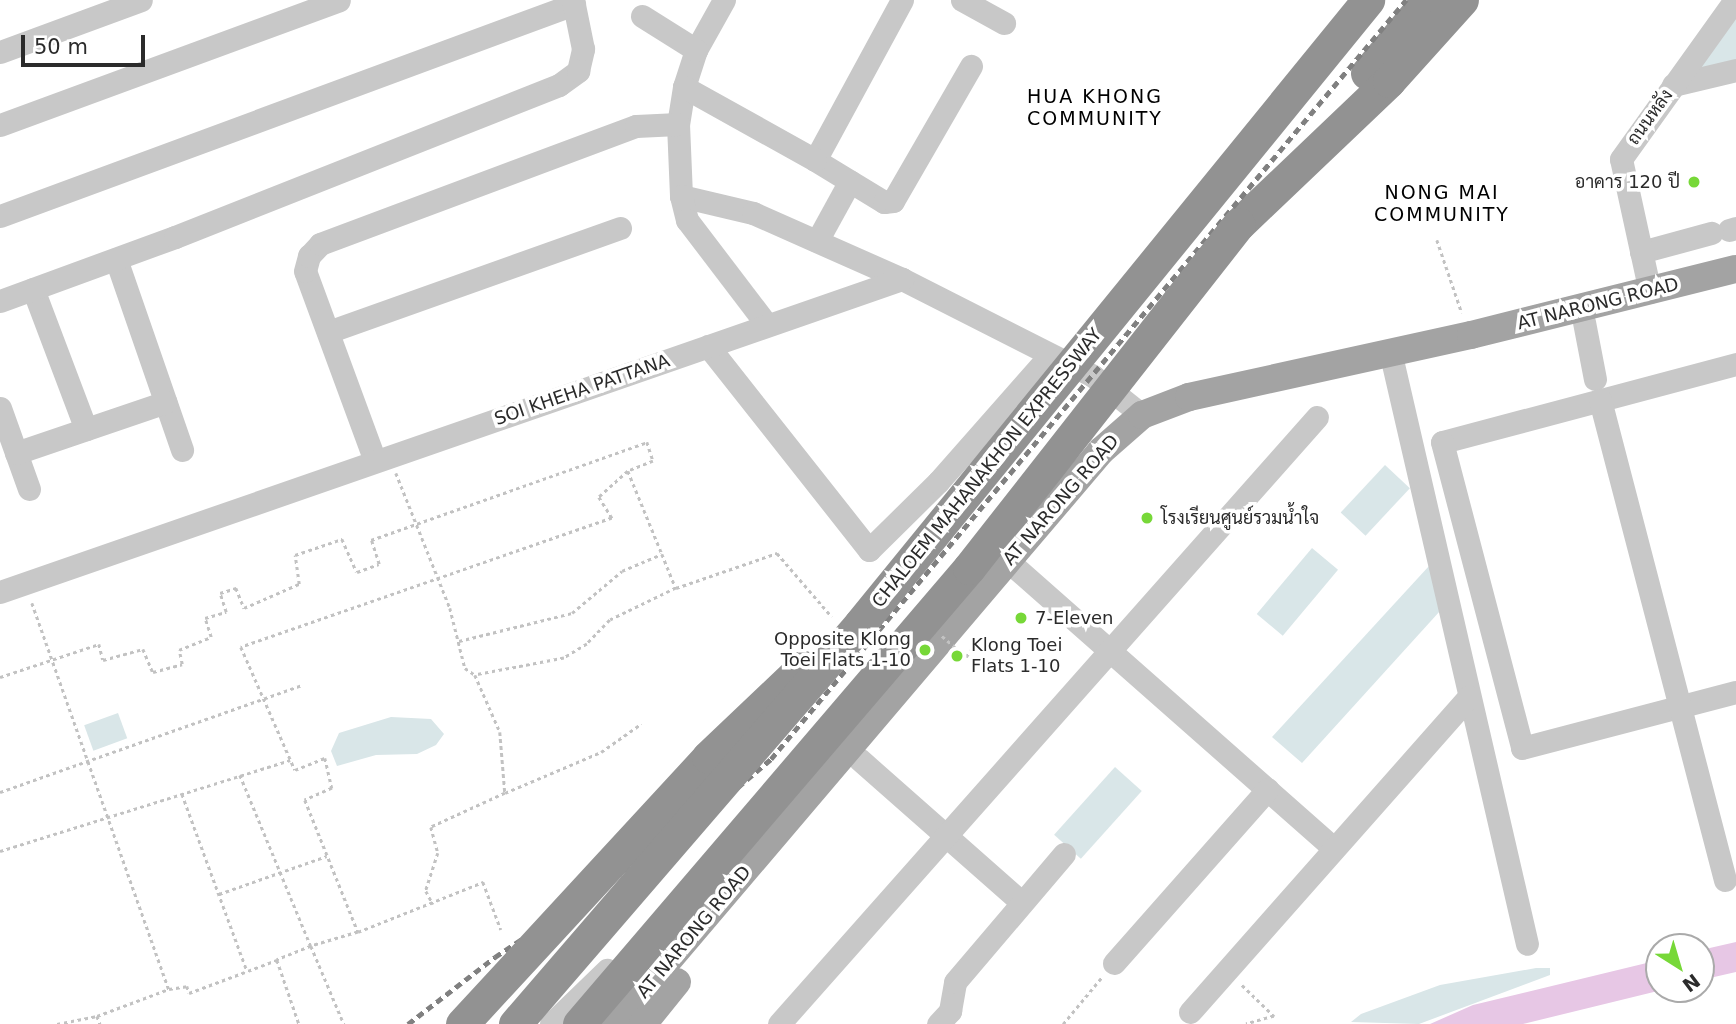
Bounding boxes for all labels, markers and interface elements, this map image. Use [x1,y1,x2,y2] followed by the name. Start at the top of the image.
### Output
[24,21,149,65] scale bar
[34,35,88,59] text: 50 m
[1623,85,1677,149] street label: ถนนหลัง
[1028,86,1162,130] district label: HUA KHONG COMMUNITY
[1575,171,1680,193] place label: อาคาร 120 ปี
[1686,174,1702,190] marker: อาคาร 120 ปี
[1375,182,1509,226] district label: NONG MAI COMMUNITY
[1515,273,1681,335] street label: AT NARONG ROAD
[868,324,1106,612] street label: CHALOEM MAHANAKHON EXPRESSWAY
[492,350,672,430] street label: SOI KHEHA PATTANA
[998,430,1124,570] street label: AT NARONG ROAD
[1161,507,1319,529] place label: โรงเรียนศูนย์รวมน้ำใจ
[1139,510,1155,526] marker: โรงเรียนศูนย์รวมน้ำใจ
[1035,607,1114,629] place label: 7-Eleven
[1013,610,1029,626] marker: 7-Eleven
[774,629,911,672] place label: Opposite Klong Toei Flats 1-10
[971,635,1062,678] place label: Klong Toei Flats 1-10
[917,642,933,658] marker: Opposite Klong Toei Flats 1-10
[949,648,965,664] marker: Klong Toei Flats 1-10
[632,862,756,1002] street label: AT NARONG ROAD
[1645,933,1715,1003] north arrow
[1678,970,1704,997] text: N

